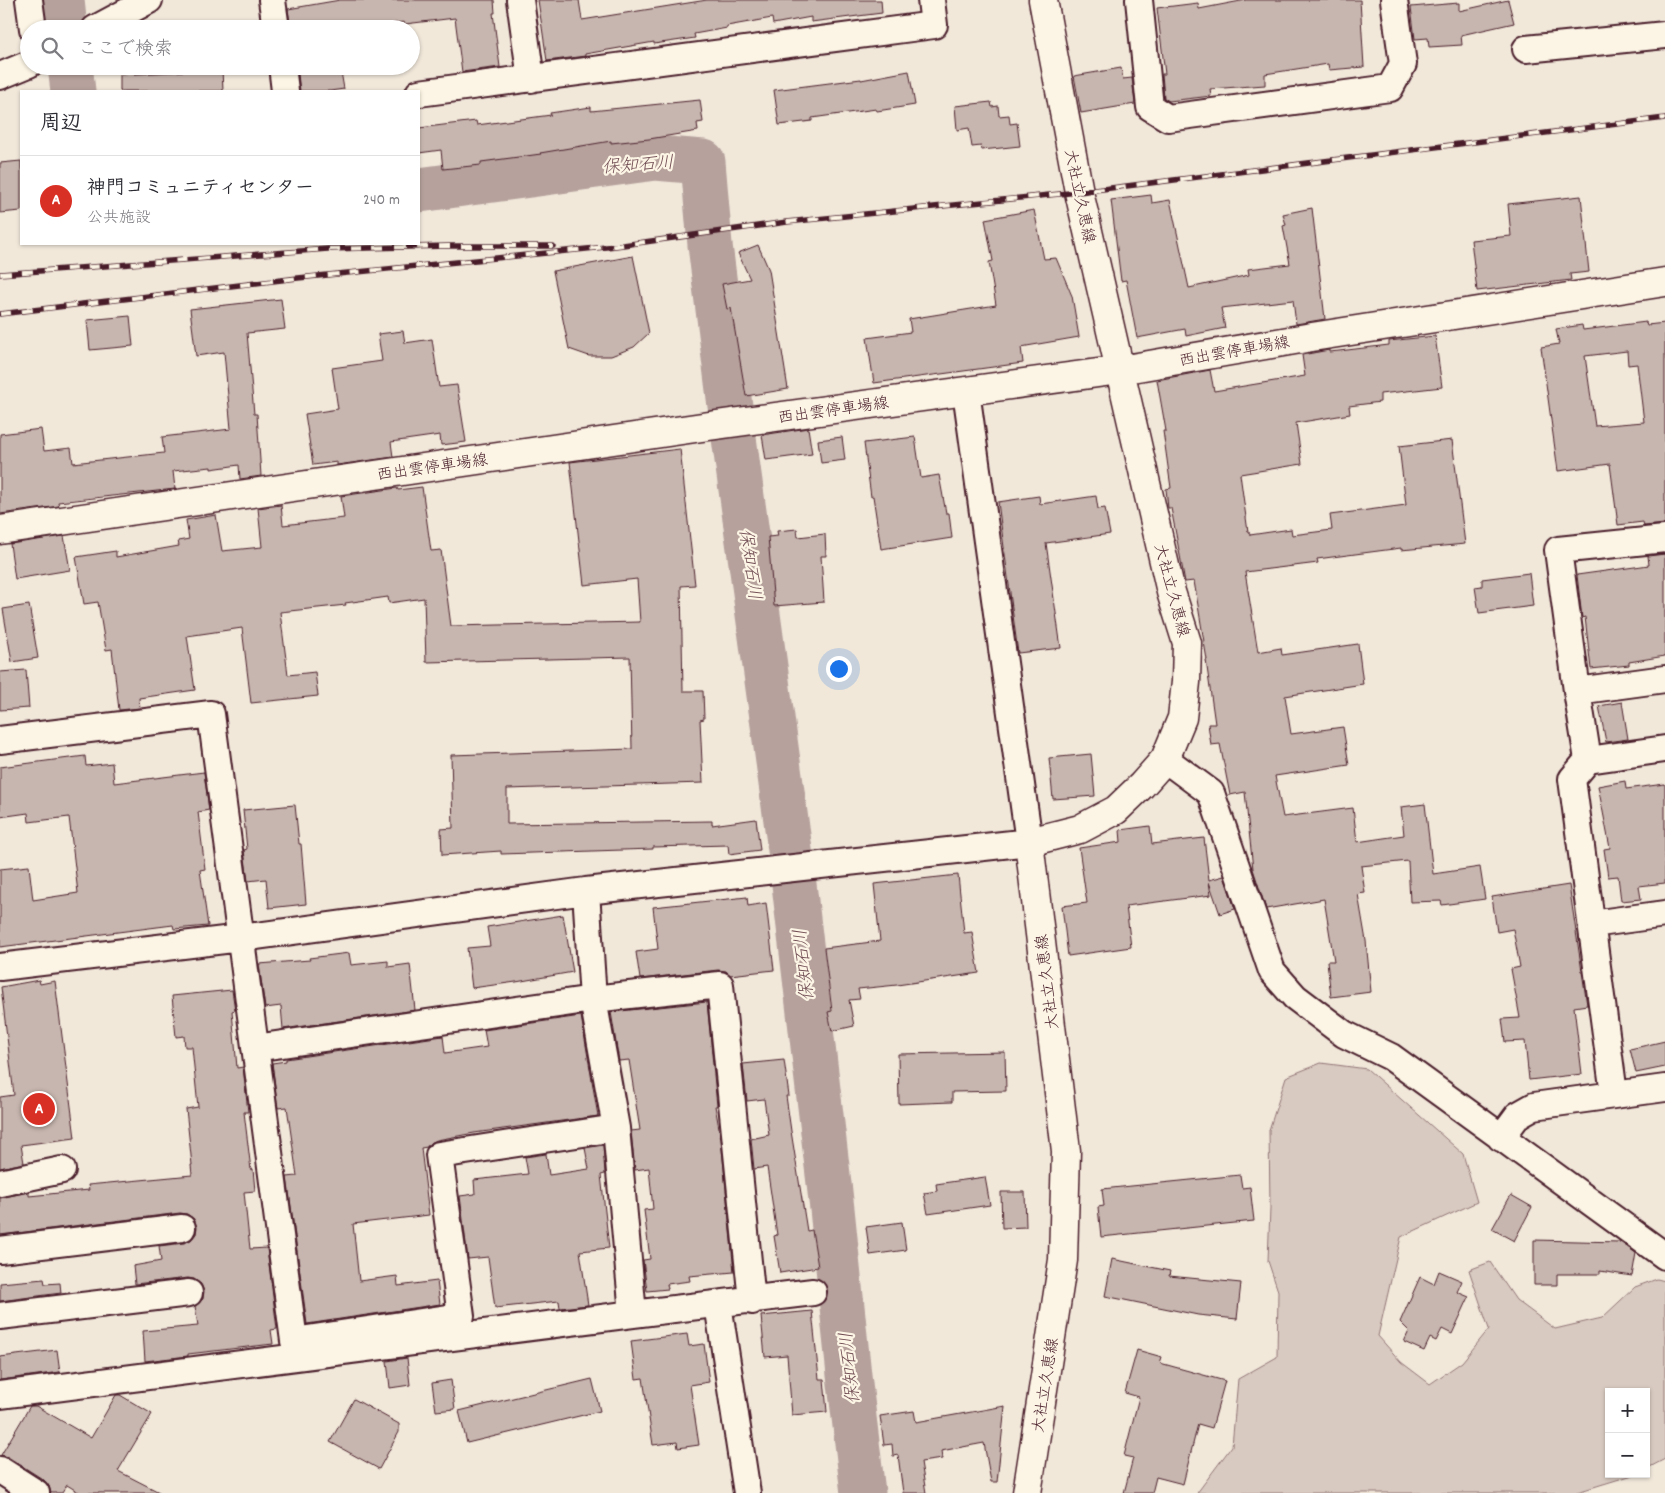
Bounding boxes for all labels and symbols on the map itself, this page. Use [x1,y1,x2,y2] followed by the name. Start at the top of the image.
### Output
[1057,147,1100,246] street label: 大社立久恵線
[601,152,675,181] water label: 保知石川
[1177,331,1292,374] street label: 西出雲停車場線
[776,392,890,431] street label: 西出雲停車場線
[375,449,489,488] street label: 西出雲停車場線
[731,527,766,602] water label: 保知石川
[1147,541,1194,640] street label: 大社立久恵線
[826,656,852,682] your location
[789,928,822,1002] water label: 保知石川
[1031,933,1066,1031] street label: 大社立久恵線
[23,1090,55,1128] pin: A
[835,1331,868,1405] water label: 保知石川
[1028,1336,1065,1435] street label: 大社立久恵線

